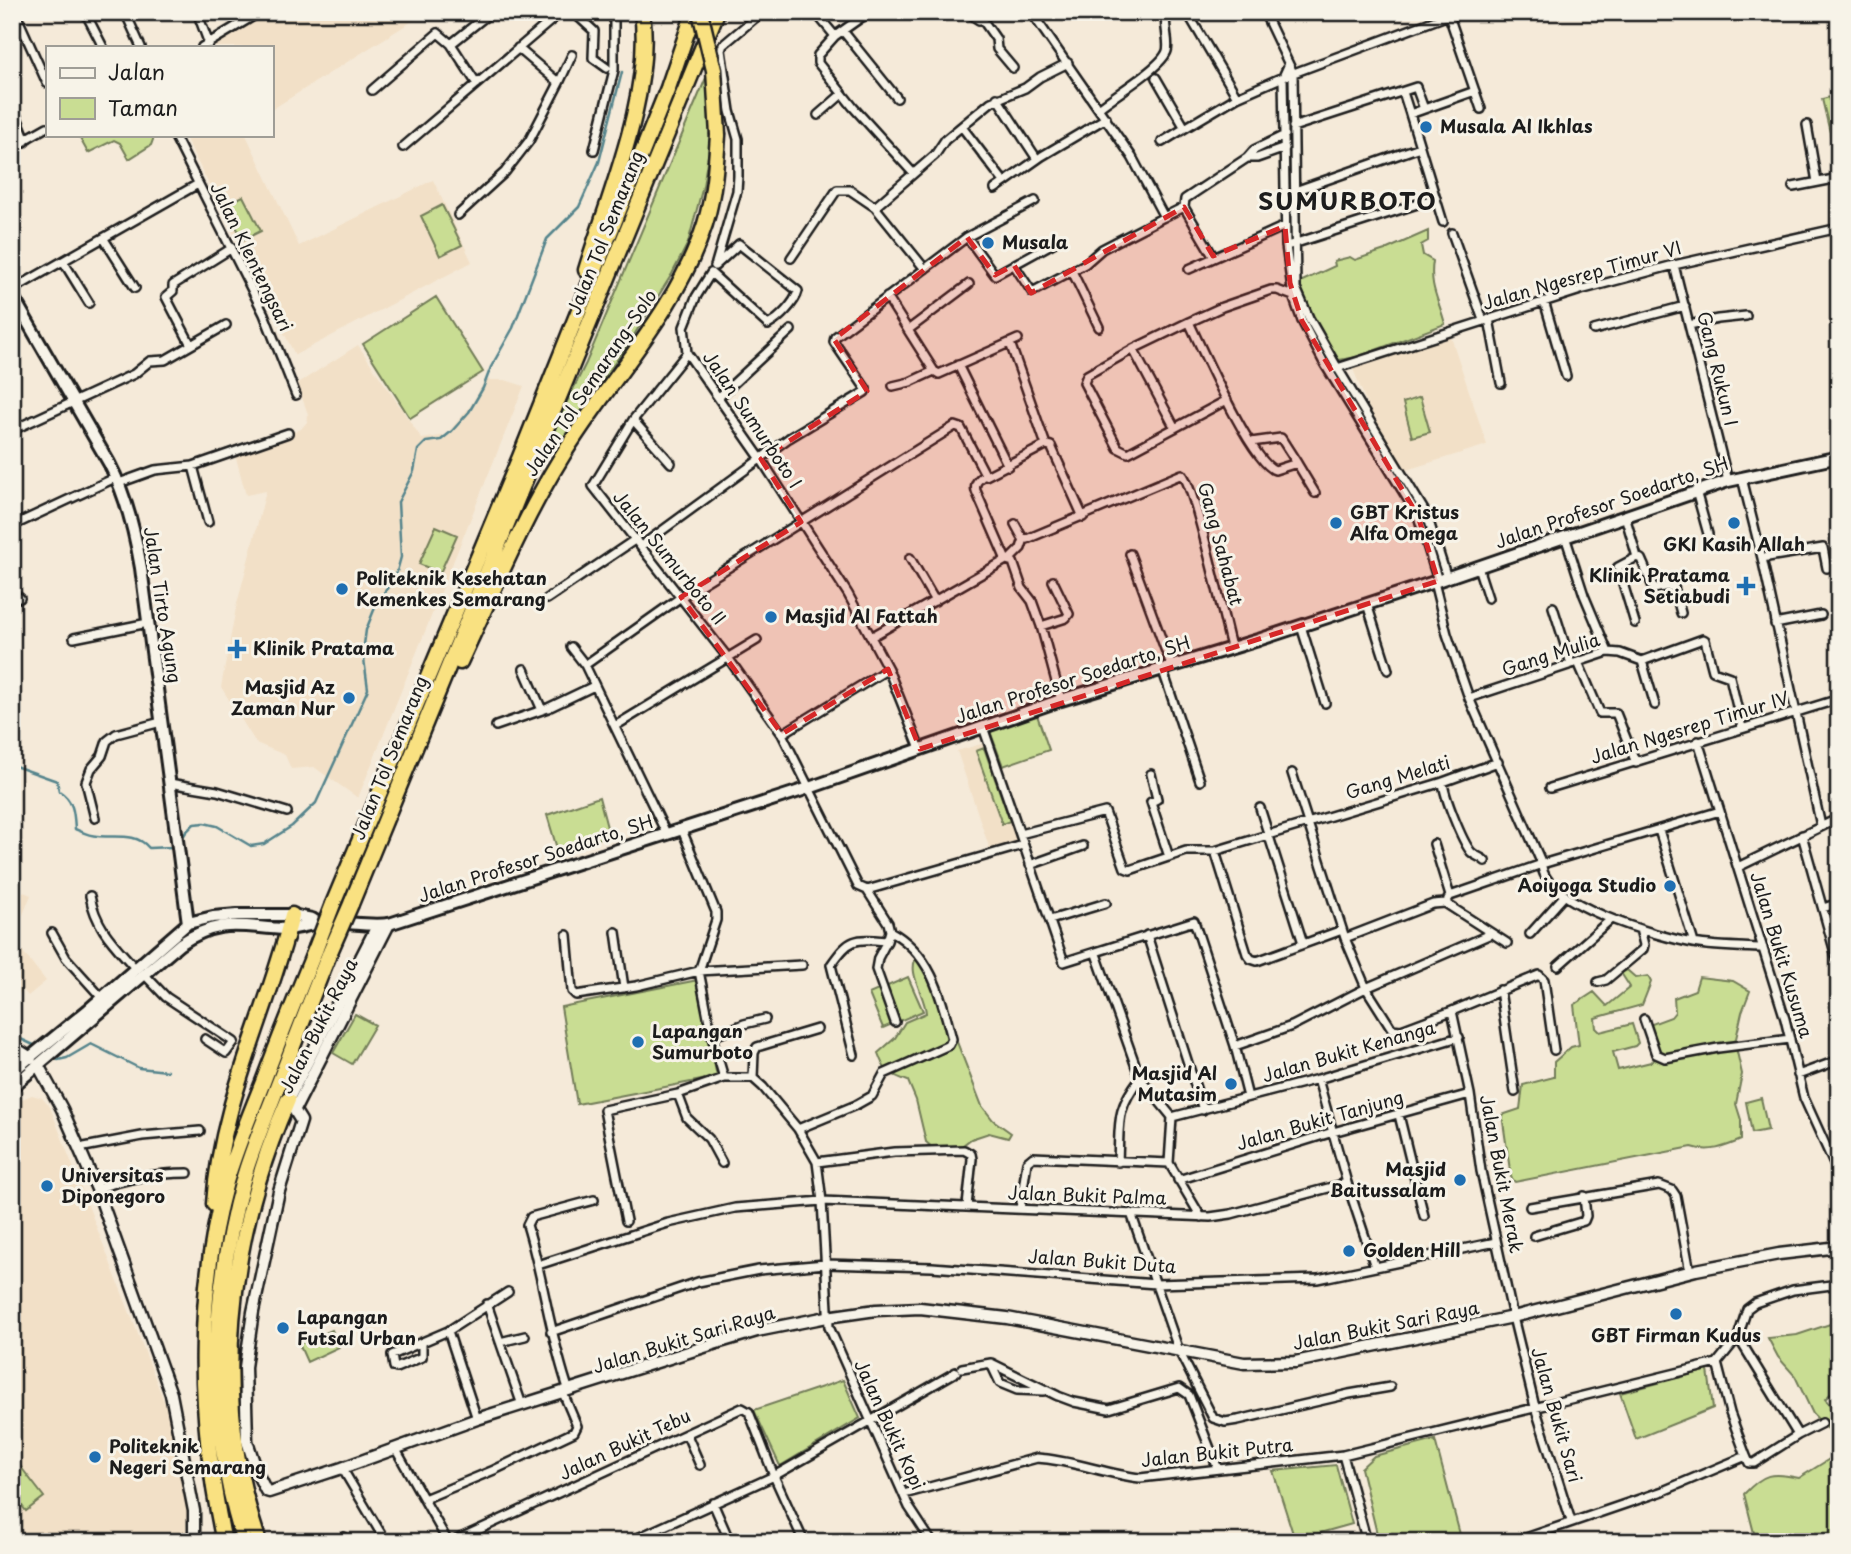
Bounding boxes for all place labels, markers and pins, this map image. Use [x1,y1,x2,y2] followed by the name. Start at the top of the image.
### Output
[1440,112,1593,139] place label: Musala Al Ikhlas
[1418,119,1434,135] marker: Musala Al Ikhlas
[1002,228,1069,255] place label: Musala
[980,235,996,251] marker: Musala
[1350,498,1459,546] place label: GBT Kristus Alfa Omega
[1328,515,1344,531] marker: GBT Kristus Alfa Omega
[1726,515,1742,531] marker: GKI Kasih Allah
[1663,530,1805,557] place label: GKI Kasih Allah
[1589,561,1730,609] place label: Klinik Pratama Setiabudi
[356,564,547,612] place label: Politeknik Kesehatan Kemenkes Semarang
[1736,576,1756,596] marker: Klinik Pratama Setiabudi
[334,581,350,597] marker: Politeknik Kesehatan Kemenkes Semarang
[785,602,938,629] place label: Masjid Al Fattah
[763,609,779,625] marker: Masjid Al Fattah
[253,634,394,661] place label: Klinik Pratama
[227,639,247,659] marker: Klinik Pratama
[231,673,336,721] place label: Masjid Az Zaman Nur
[341,690,357,706] marker: Masjid Az Zaman Nur
[1518,871,1656,898] place label: Aoiyoga Studio
[1662,878,1678,894] marker: Aoiyoga Studio
[652,1017,753,1065] place label: Lapangan Sumurboto
[630,1034,646,1050] marker: Lapangan Sumurboto
[1132,1059,1217,1107] place label: Masjid Al Mutasim
[1223,1076,1239,1092] marker: Masjid Al Mutasim
[1330,1155,1446,1203] place label: Masjid Baitussalam
[61,1161,165,1209] place label: Universitas Diponegoro
[1452,1172,1468,1188] marker: Masjid Baitussalam
[39,1178,55,1194] marker: Universitas Diponegoro
[1363,1236,1460,1263] place label: Golden Hill
[1341,1243,1357,1259] marker: Golden Hill
[297,1303,416,1351] place label: Lapangan Futsal Urban
[1668,1306,1684,1322] marker: GBT Firman Kudus
[275,1320,291,1336] marker: Lapangan Futsal Urban
[1591,1321,1761,1348] place label: GBT Firman Kudus
[109,1432,266,1480] place label: Politeknik Negeri Semarang
[87,1449,103,1465] marker: Politeknik Negeri Semarang

